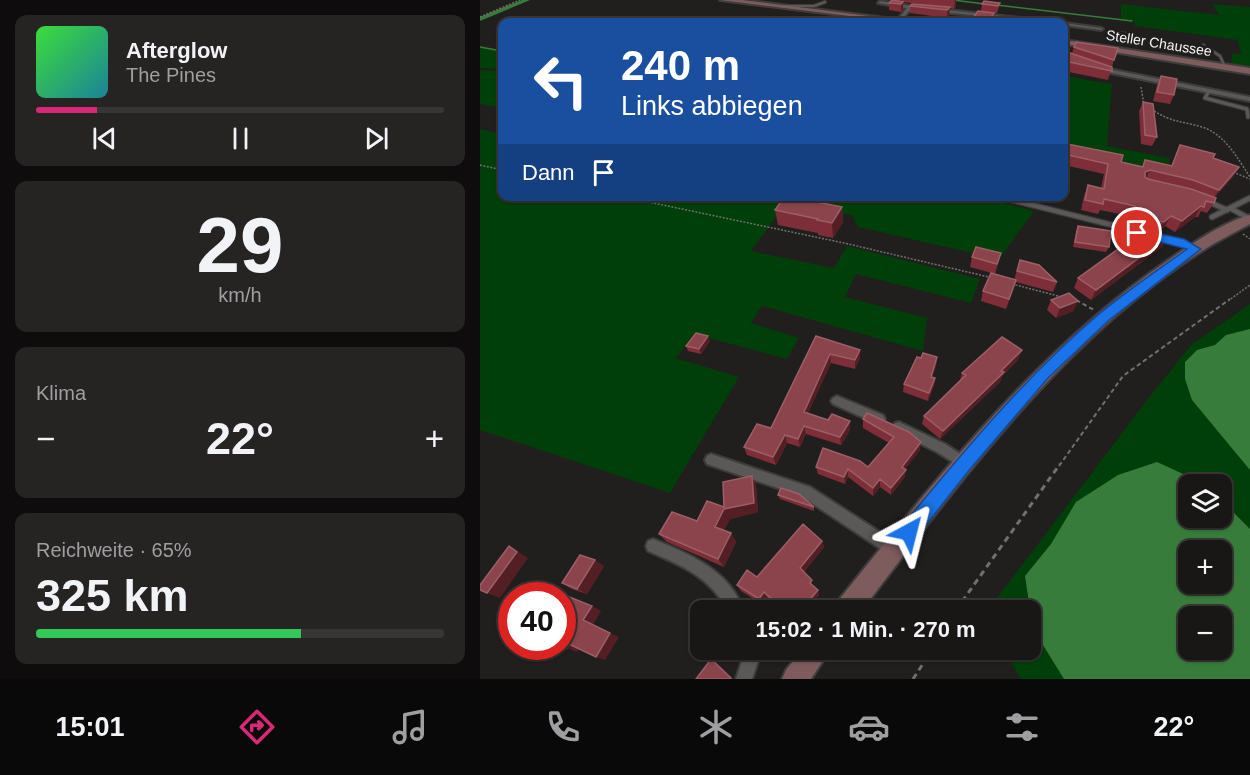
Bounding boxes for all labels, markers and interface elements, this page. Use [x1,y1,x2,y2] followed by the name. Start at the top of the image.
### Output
[1105,27,1213,59] street label: Steller Chaussee
[126,38,227,63] text: Afterglow
[522,42,600,120] icon: left
[621,42,740,89] text: 240 m
[126,64,216,86] text: The Pines
[621,91,803,121] text: Links abbiegen
[88,122,121,155] icon: previous
[224,122,257,155] icon: pause
[360,122,393,155] icon: next
[587,156,620,189] icon: arrive
[522,160,575,185] text: Dann
[197,201,283,289] text: 29
[1111,207,1162,258] pin
[1120,216,1153,249] icon: arrive
[218,284,262,306] text: km/h
[36,382,86,404] text: Klima
[206,413,274,464] text: 22°
[36,420,55,457] text: −
[425,420,444,457] text: +
[1178,474,1232,660] map controls
[1178,474,1232,528] button: layers
[877,500,941,564] position arrow
[36,539,192,561] text: Reichweite · 65%
[1178,540,1232,594] button: +
[36,570,189,621] text: 325 km
[498,582,576,660] speed limit sign: 40
[1178,606,1232,660] button: −
[755,617,976,642] text: 15:02 · 1 Min. · 270 m
[236,706,278,748] icon: directions
[389,706,431,748] icon: music
[542,706,584,748] icon: phone
[695,706,737,748] icon: climate
[848,706,890,748] icon: car
[1001,706,1043,748] icon: filters
[56,712,125,742] text: 15:01
[1154,712,1194,742] text: 22°

